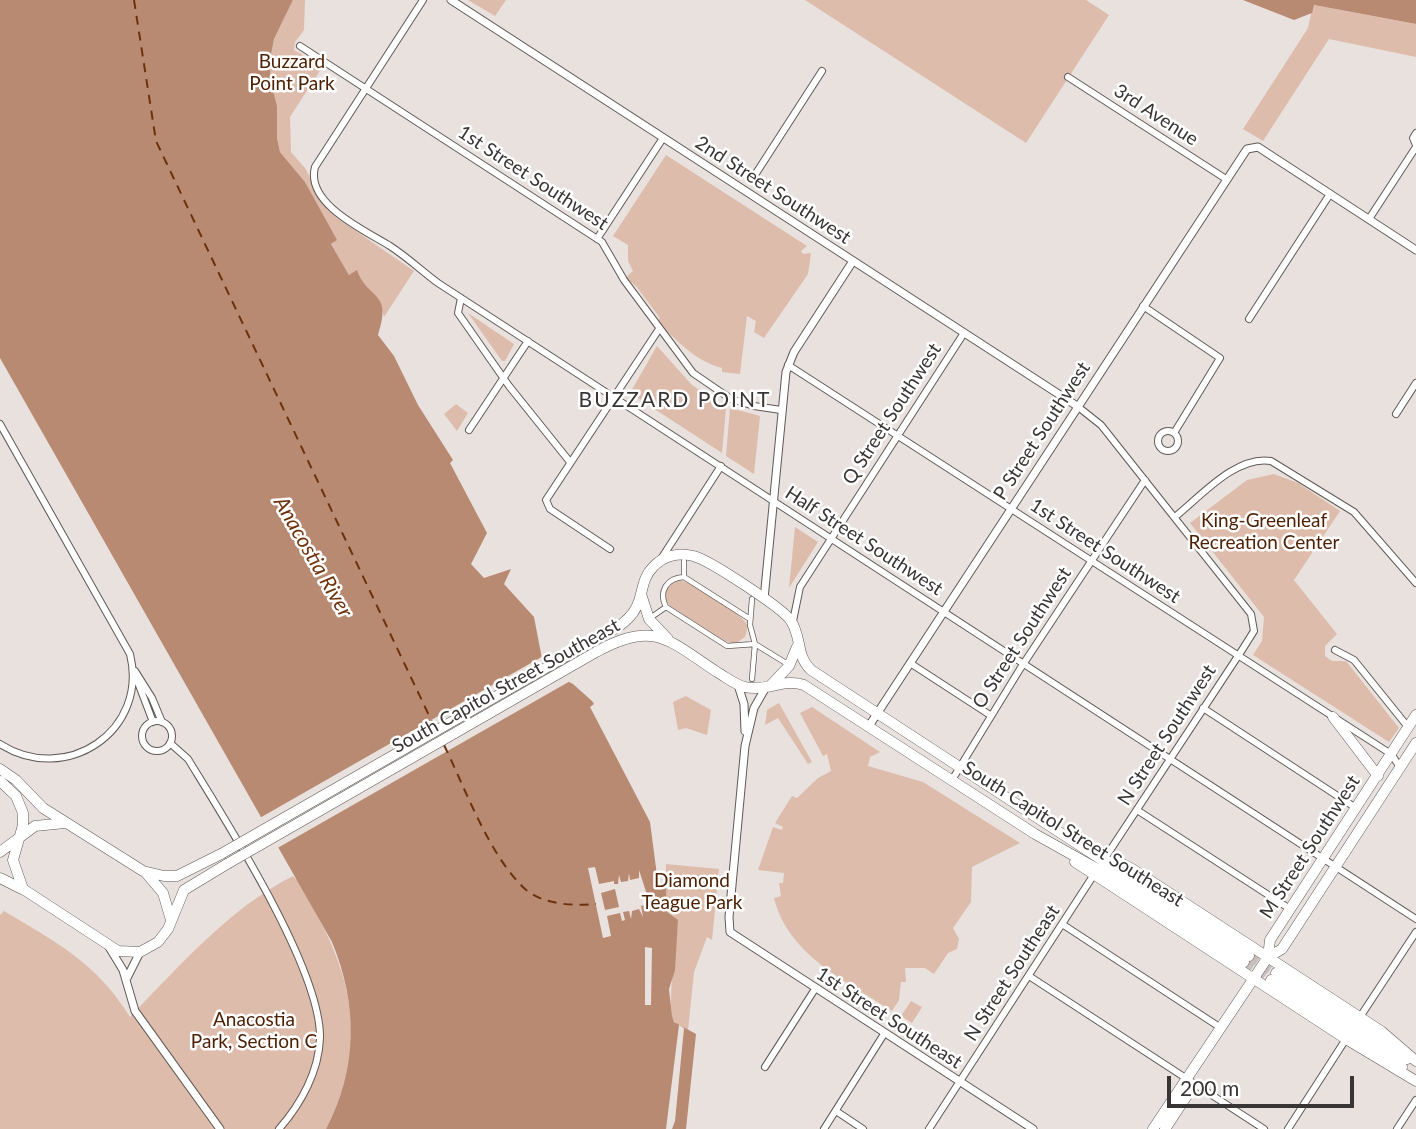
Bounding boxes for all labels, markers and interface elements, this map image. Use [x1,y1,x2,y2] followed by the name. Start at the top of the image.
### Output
[249,51,335,95] park label: Buzzard Point Park
[1110,79,1202,151] street label: 3rd Avenue
[454,121,612,235] street label: 1st Street Southwest
[691,131,855,249] street label: 2nd Street Southwest
[838,339,946,489] street label: Q Street Southwest
[989,358,1095,504] street label: P Street Southwest
[580,387,770,413] district label: BUZZARD POINT
[781,481,947,601] street label: Half Street Southwest
[268,492,358,622] water label: Anacostia River
[1026,494,1184,608] street label: 1st Street Southwest
[1189,510,1339,554] park label: King-Greenleaf Recreation Center
[968,563,1076,713] street label: O Street Southwest
[388,614,624,758] street label: South Capitol Street Southeast
[1113,660,1221,810] street label: N Street Southwest
[958,756,1188,912] street label: South Capitol Street Southeast
[1255,771,1365,923] street label: M Street Southwest
[642,870,742,914] park label: Diamond Teague Park
[959,901,1065,1045] street label: N Street Southeast
[812,962,966,1074] street label: 1st Street Southeast
[191,1009,317,1053] park label: Anacostia Park, Section C
[1171,1062,1358,1106] scale bar
[1180,1075,1239,1100] text: 200 m

